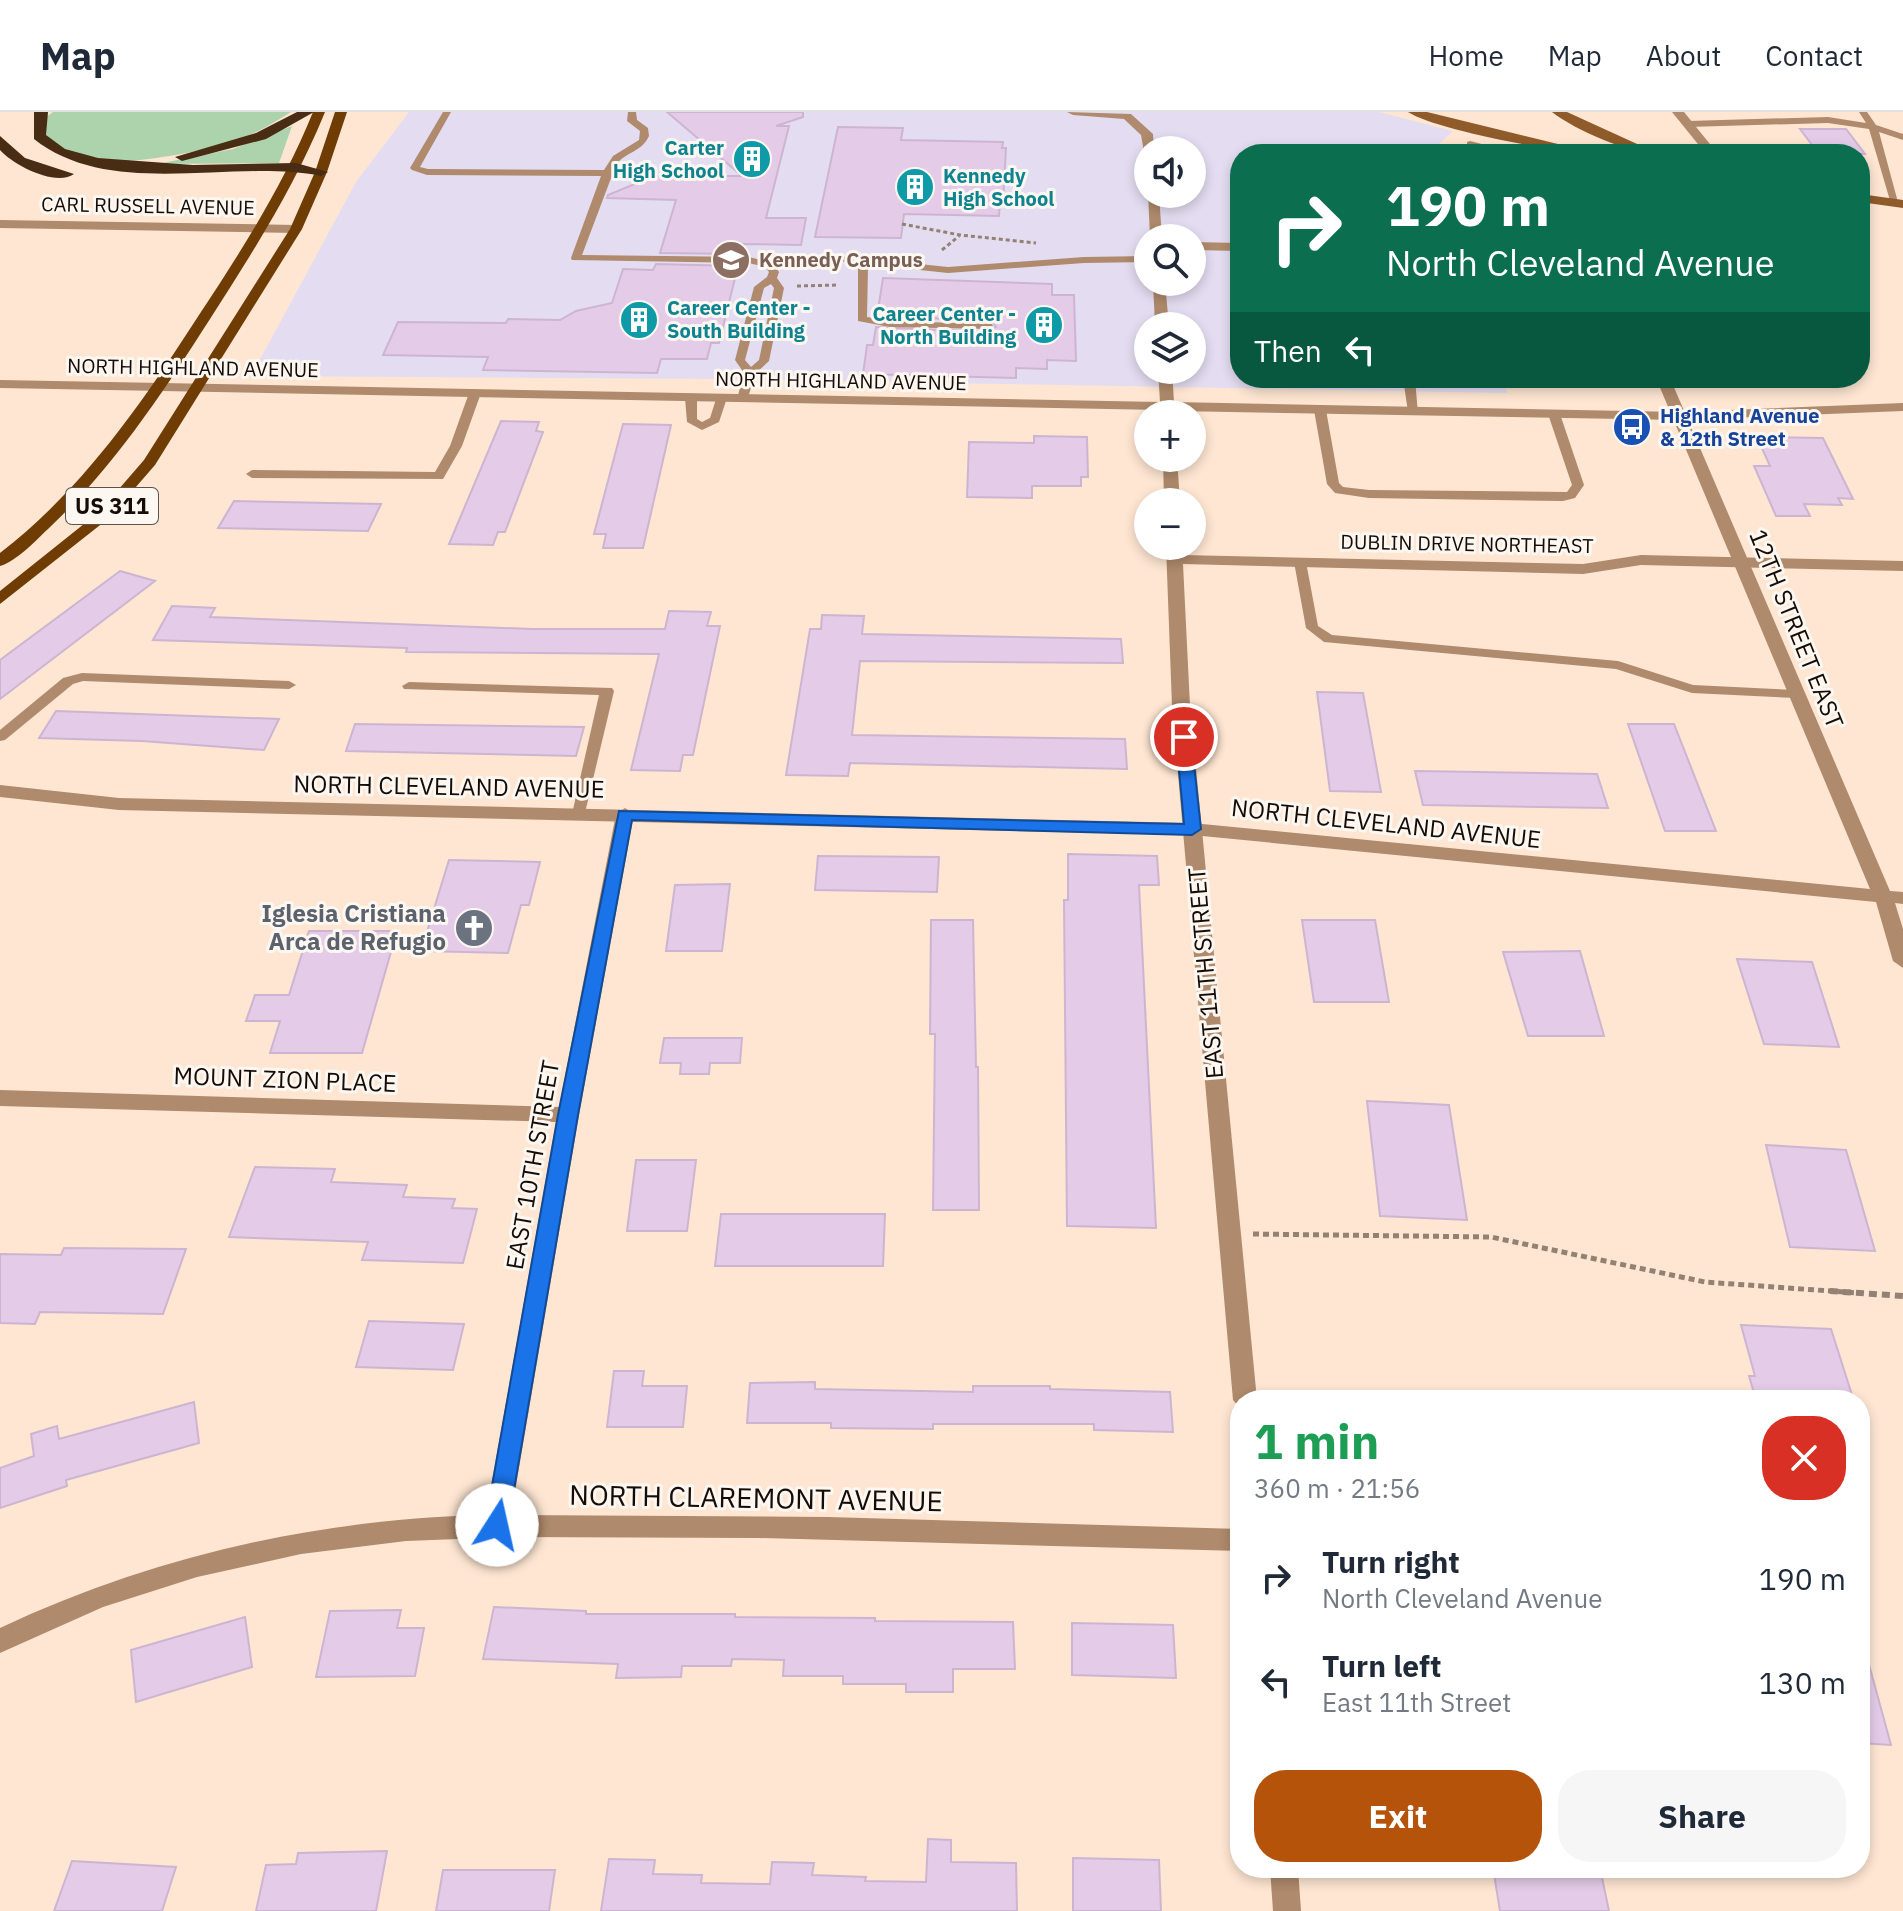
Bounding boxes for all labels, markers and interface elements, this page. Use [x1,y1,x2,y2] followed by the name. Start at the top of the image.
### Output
[40,31,116,80] text: Map
[1428,37,1504,74] text: Home
[1548,37,1602,74] text: Map
[1646,37,1721,74] text: About
[1765,37,1863,74] text: Contact
[613,134,724,184] place label: Carter High School
[1134,136,1206,560] map controls
[1134,136,1206,208] button: sound
[731,138,773,180] building icon: Carter High School
[943,162,1054,212] place label: Kennedy High School
[894,166,936,208] building icon: Kennedy High School
[1386,169,1550,241] text: 190 m
[1254,176,1358,280] icon: right
[41,190,255,221] street label: CARL RUSSELL AVENUE
[1134,224,1206,296] button: search
[710,239,752,281] school or university icon: Kennedy Campus
[1386,239,1774,286] text: North Cleveland Avenue
[759,246,923,273] place label: Kennedy Campus
[667,294,811,344] place label: Career Center - South Building
[618,299,660,341] building icon: Career Center - South Building
[872,300,1017,350] place label: Career Center - North Building
[1023,304,1065,346] building icon: Career Center - North Building
[1134,312,1206,384] button: layers
[1338,328,1382,372] icon: left
[1254,331,1322,370] text: Then
[67,352,319,383] street label: NORTH HIGHLAND AVENUE
[715,365,967,396] street label: NORTH HIGHLAND AVENUE
[1134,400,1206,472] button: +
[1660,402,1819,452] place label: Highland Avenue & 12th Street
[1611,406,1653,448] bus stop icon: Highland Avenue & 12th Street
[66,488,158,524] road number: US 311
[1134,488,1206,560] button: −
[1742,524,1852,733] street label: 12TH STREET EAST
[1340,528,1594,559] street label: DUBLIN DRIVE NORTHEAST
[1150,703,1218,771] pin
[1162,715,1206,759] icon: arrive
[293,767,605,805] street label: NORTH CLEVELAND AVENUE
[1230,791,1543,855] street label: NORTH CLEVELAND AVENUE
[1180,866,1230,1080] street label: EAST 11TH STREET
[262,897,446,957] place label: Iglesia Cristiana Arca de Refugio
[453,907,495,949] church icon: Iglesia Cristiana Arca de Refugio
[498,1057,566,1272] street label: EAST 10TH STREET
[173,1059,397,1099] street label: MOUNT ZION PLACE
[1254,1410,1379,1472] text: 1 min
[1762,1416,1846,1500] button: close
[1254,1471,1420,1505] text: 360 m · 21:56
[569,1476,943,1519] street label: NORTH CLAREMONT AVENUE
[455,1483,539,1567] position arrow
[1322,1542,1460,1581] text: Turn right
[1254,1556,1298,1600] icon: right
[1759,1559,1846,1598] text: 190 m
[1322,1581,1603,1615] text: North Cleveland Avenue
[1322,1646,1441,1685] text: Turn left
[1254,1660,1298,1704] icon: left
[1759,1663,1846,1702] text: 130 m
[1322,1685,1511,1719] text: East 11th Street
[1254,1770,1542,1862] button: Exit
[1558,1770,1846,1862] button: Share

